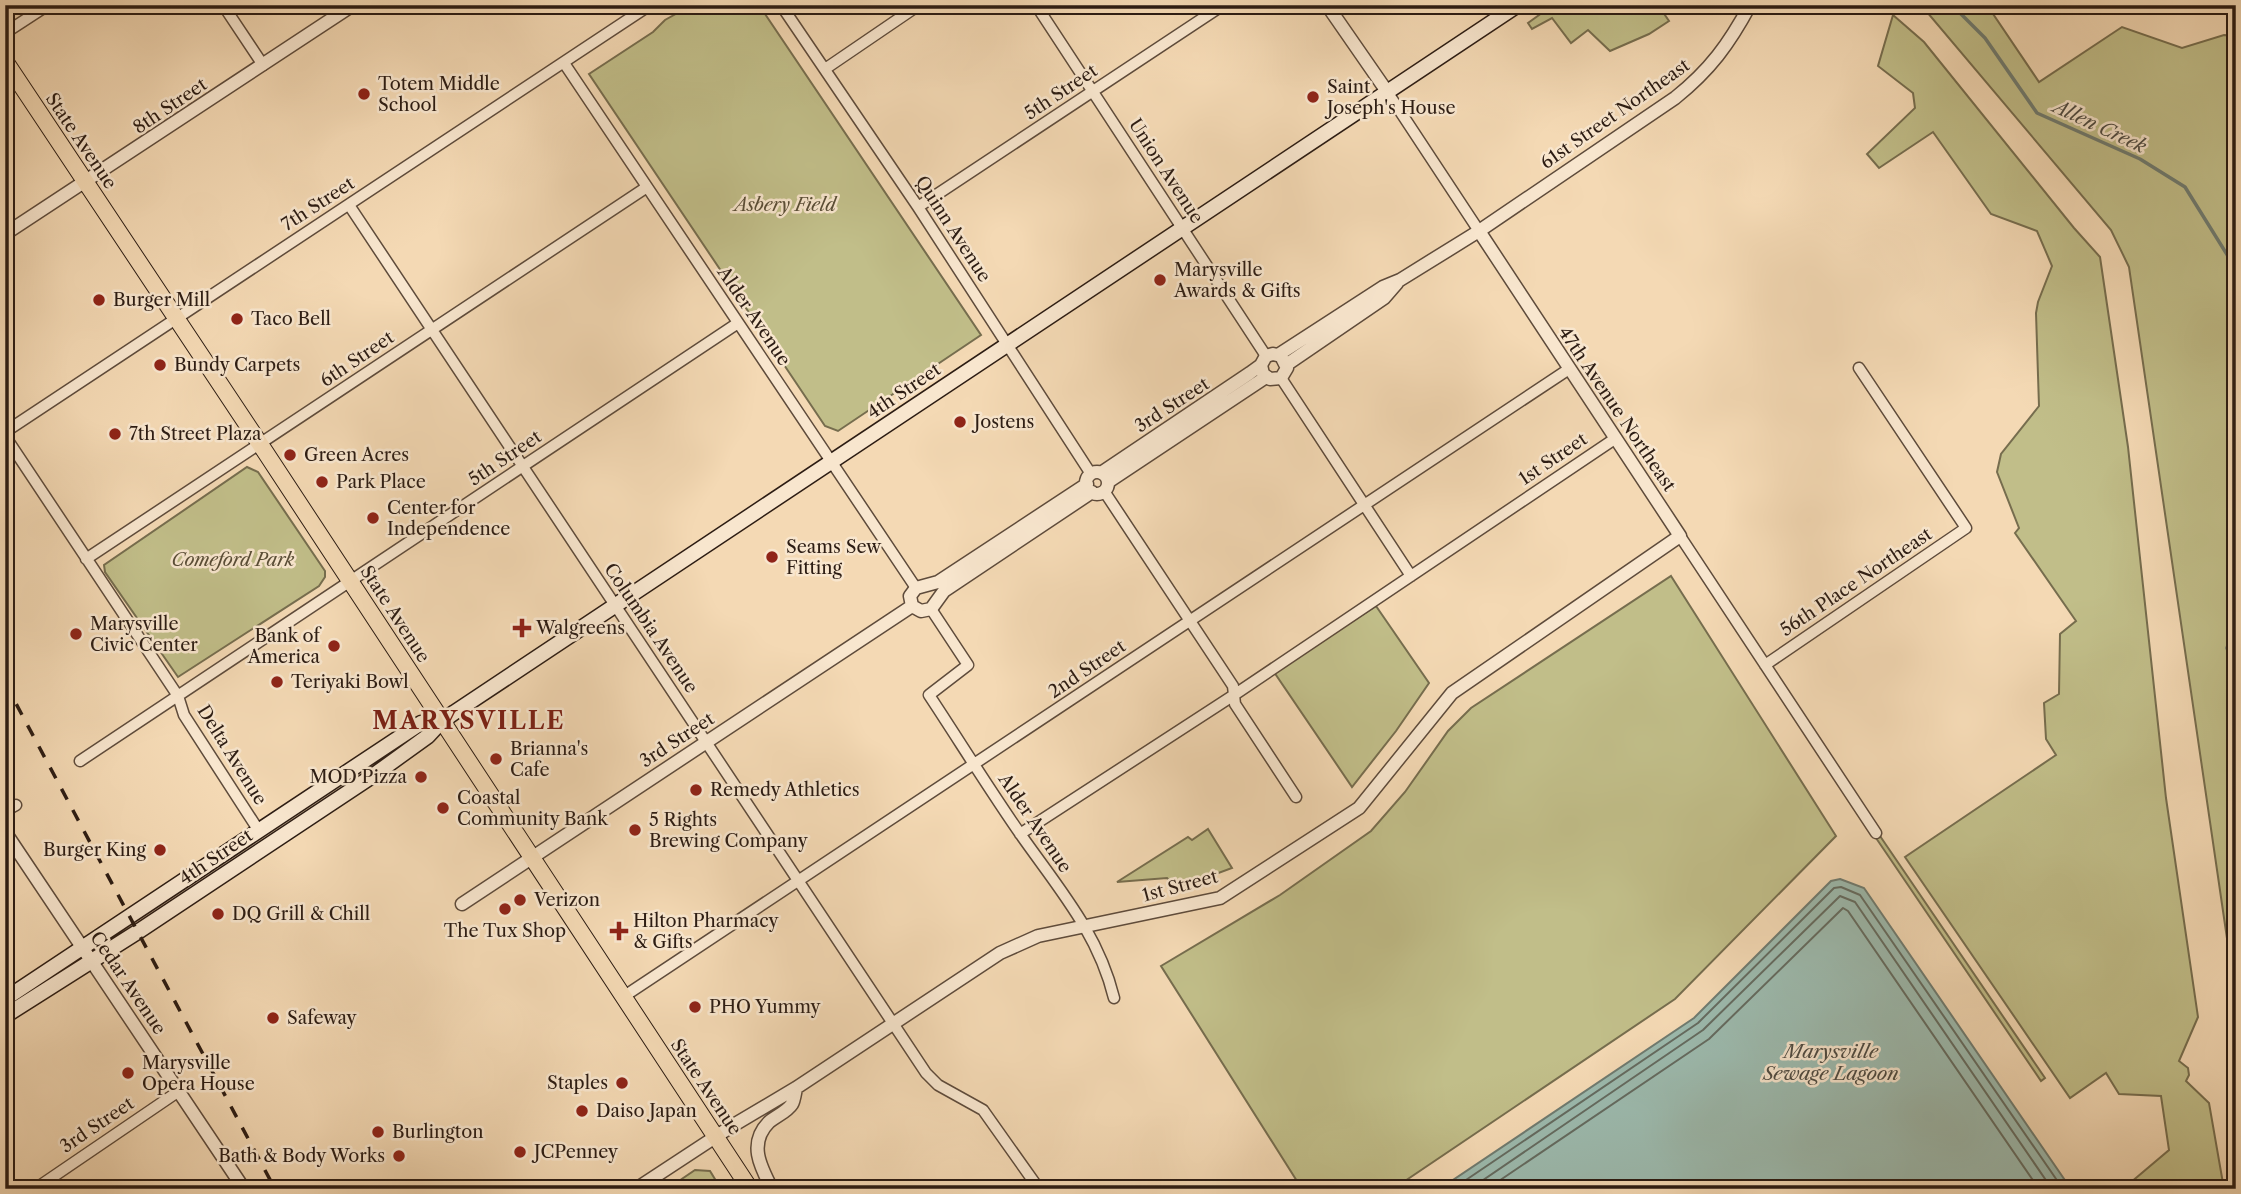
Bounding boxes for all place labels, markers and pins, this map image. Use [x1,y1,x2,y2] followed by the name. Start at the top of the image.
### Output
[378,73,500,116] place label: Totem Middle School
[1324,76,1456,119] place label: Saint Joseph's House
[356,86,372,102] marker: Totem Middle School
[1305,89,1321,105] marker: Saint Joseph's House
[1173,259,1301,302] place label: Marysville Awards & Gifts
[1152,272,1168,288] marker: Marysville Awards & Gifts
[113,289,210,311] place label: Burger Mill
[91,292,107,308] marker: Burger Mill
[251,308,331,330] place label: Taco Bell
[229,311,245,327] marker: Taco Bell
[174,354,300,376] place label: Bundy Carpets
[152,357,168,373] marker: Bundy Carpets
[971,411,1034,433] place label: Jostens
[952,414,968,430] marker: Jostens
[129,423,262,445] place label: 7th Street Plaza
[107,426,123,442] marker: 7th Street Plaza
[304,444,409,466] place label: Green Acres
[282,447,298,463] marker: Green Acres
[336,471,426,493] place label: Park Place
[314,474,330,490] marker: Park Place
[387,497,510,540] place label: Center for Independence
[365,510,381,526] marker: Center for Independence
[786,536,882,579] place label: Seams Sew Fitting
[764,549,780,565] marker: Seams Sew Fitting
[90,613,198,656] place label: Marysville Civic Center
[535,617,625,639] place label: Walgreens
[514,620,530,636] marker: Walgreens
[247,625,323,668] place label: Bank of America
[68,626,84,642] marker: Marysville Civic Center
[326,638,342,654] marker: Bank of America
[291,671,409,693] place label: Teriyaki Bowl
[269,674,285,690] marker: Teriyaki Bowl
[510,738,588,781] place label: Brianna's Cafe
[488,751,504,767] marker: Brianna's Cafe
[309,766,407,788] place label: MOD Pizza
[413,769,429,785] marker: MOD Pizza
[710,779,860,801] place label: Remedy Athletics
[688,782,704,798] marker: Remedy Athletics
[457,787,609,830] place label: Coastal Community Bank
[435,800,451,816] marker: Coastal Community Bank
[649,809,809,852] place label: 5 Rights Brewing Company
[627,822,643,838] marker: 5 Rights Brewing Company
[43,839,146,861] place label: Burger King
[152,842,168,858] marker: Burger King
[533,889,600,911] place label: Verizon
[512,892,528,908] marker: Verizon
[497,901,513,917] marker: The Tux Shop
[232,903,370,925] place label: DQ Grill & Chill
[210,906,226,922] marker: DQ Grill & Chill
[633,910,779,953] place label: Hilton Pharmacy & Gifts
[444,920,566,942] place label: The Tux Shop
[611,923,627,939] marker: Hilton Pharmacy & Gifts
[709,996,822,1018] place label: PHO Yummy
[687,999,703,1015] marker: PHO Yummy
[287,1007,358,1029] place label: Safeway
[265,1010,281,1026] marker: Safeway
[142,1052,255,1095] place label: Marysville Opera House
[120,1065,136,1081] marker: Marysville Opera House
[547,1072,608,1094] place label: Staples
[614,1075,630,1091] marker: Staples
[596,1100,697,1122] place label: Daiso Japan
[574,1103,590,1119] marker: Daiso Japan
[392,1121,484,1143] place label: Burlington
[370,1124,386,1140] marker: Burlington
[531,1141,619,1163] place label: JCPenney
[512,1144,528,1160] marker: JCPenney
[218,1145,385,1167] place label: Bath & Body Works
[391,1148,407,1164] marker: Bath & Body Works

